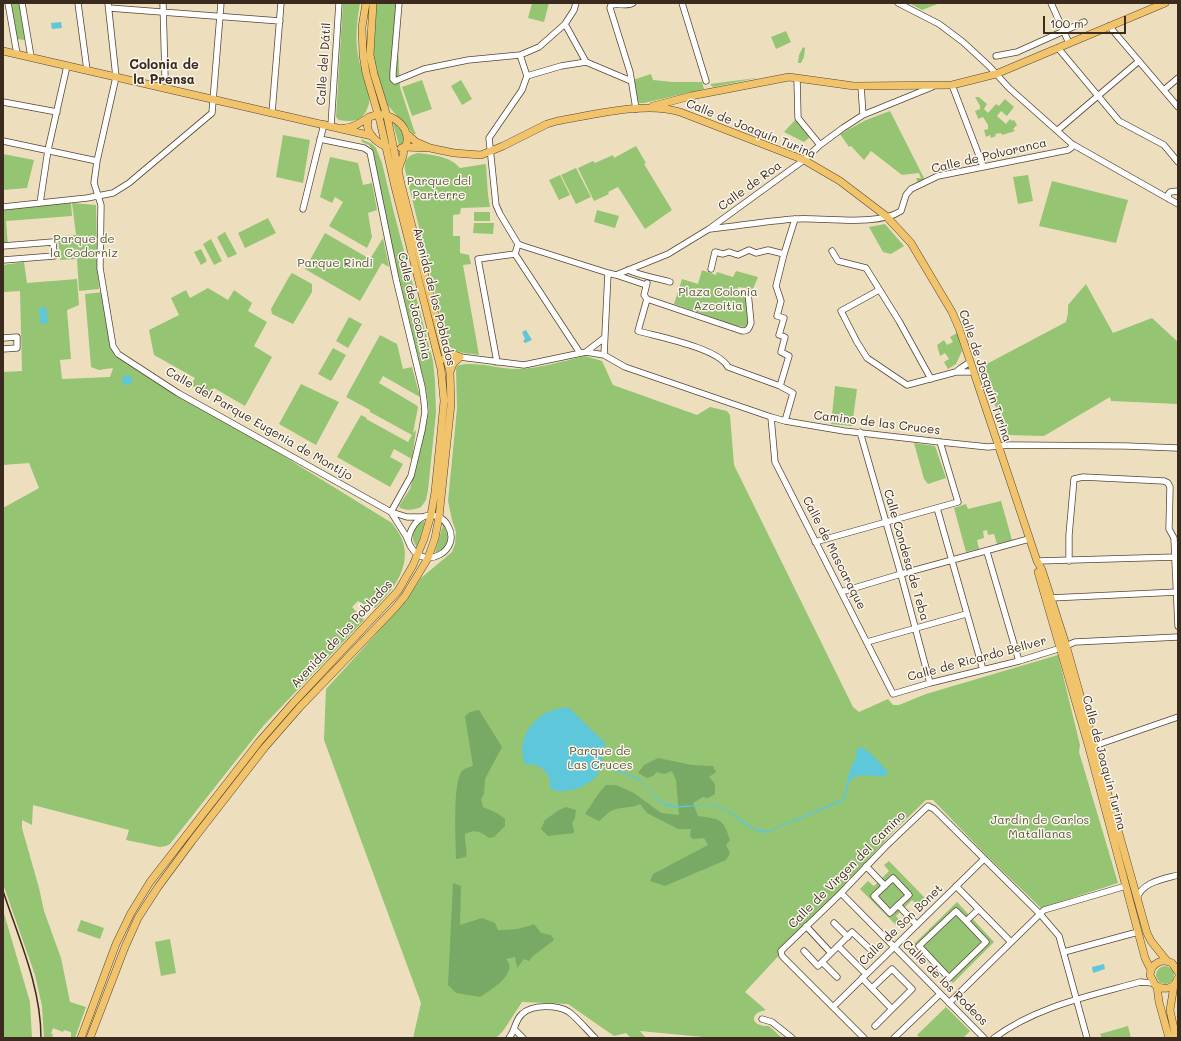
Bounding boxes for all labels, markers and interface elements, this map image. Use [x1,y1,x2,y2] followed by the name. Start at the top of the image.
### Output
[1045,8,1128,34] scale bar
[1050,15,1084,31] text: 100 m
[314,22,334,106] street label: Calle del Dátil
[129,57,199,88] district label: Colonia de la Prensa
[684,96,818,162] street label: Calle de Joaquín Turina
[930,136,1048,176] street label: Calle de Polvoranca
[716,158,784,214] street label: Calle de Roa
[407,174,471,202] park label: Parque del Parterre
[410,226,458,368] street label: Avenida de los Poblados
[50,232,118,260] park label: Parque de la Codorniz
[395,251,433,361] street label: Calle de Jacobinia
[297,256,373,270] park label: Parque Rindi
[678,285,758,313] park label: Plaza Colonia Azcoitia
[956,308,1014,444] street label: Calle de Joaquín Turina
[163,364,355,484] street label: Calle del Parque Eugenia de Montijo
[813,408,941,438] street label: Camino de las Cruces
[880,488,932,622] street label: Calle Condesa de Teba
[799,494,869,612] street label: Calle de Mascaraque
[288,577,396,691] street label: Avenida de los Poblados
[906,633,1048,685] street label: Calle de Ricardo Bellver
[1079,694,1129,832] street label: Calle de Joaquín Turina
[568,744,632,772] park label: Parque de Las Cruces
[786,809,908,931] street label: Calle de Virgen del Camino
[991,813,1089,841] park label: Jardín de Carlos Matallanas
[856,881,946,969] street label: Calle de Son Bonet
[899,937,991,1029] street label: Calle de los Rodeos

